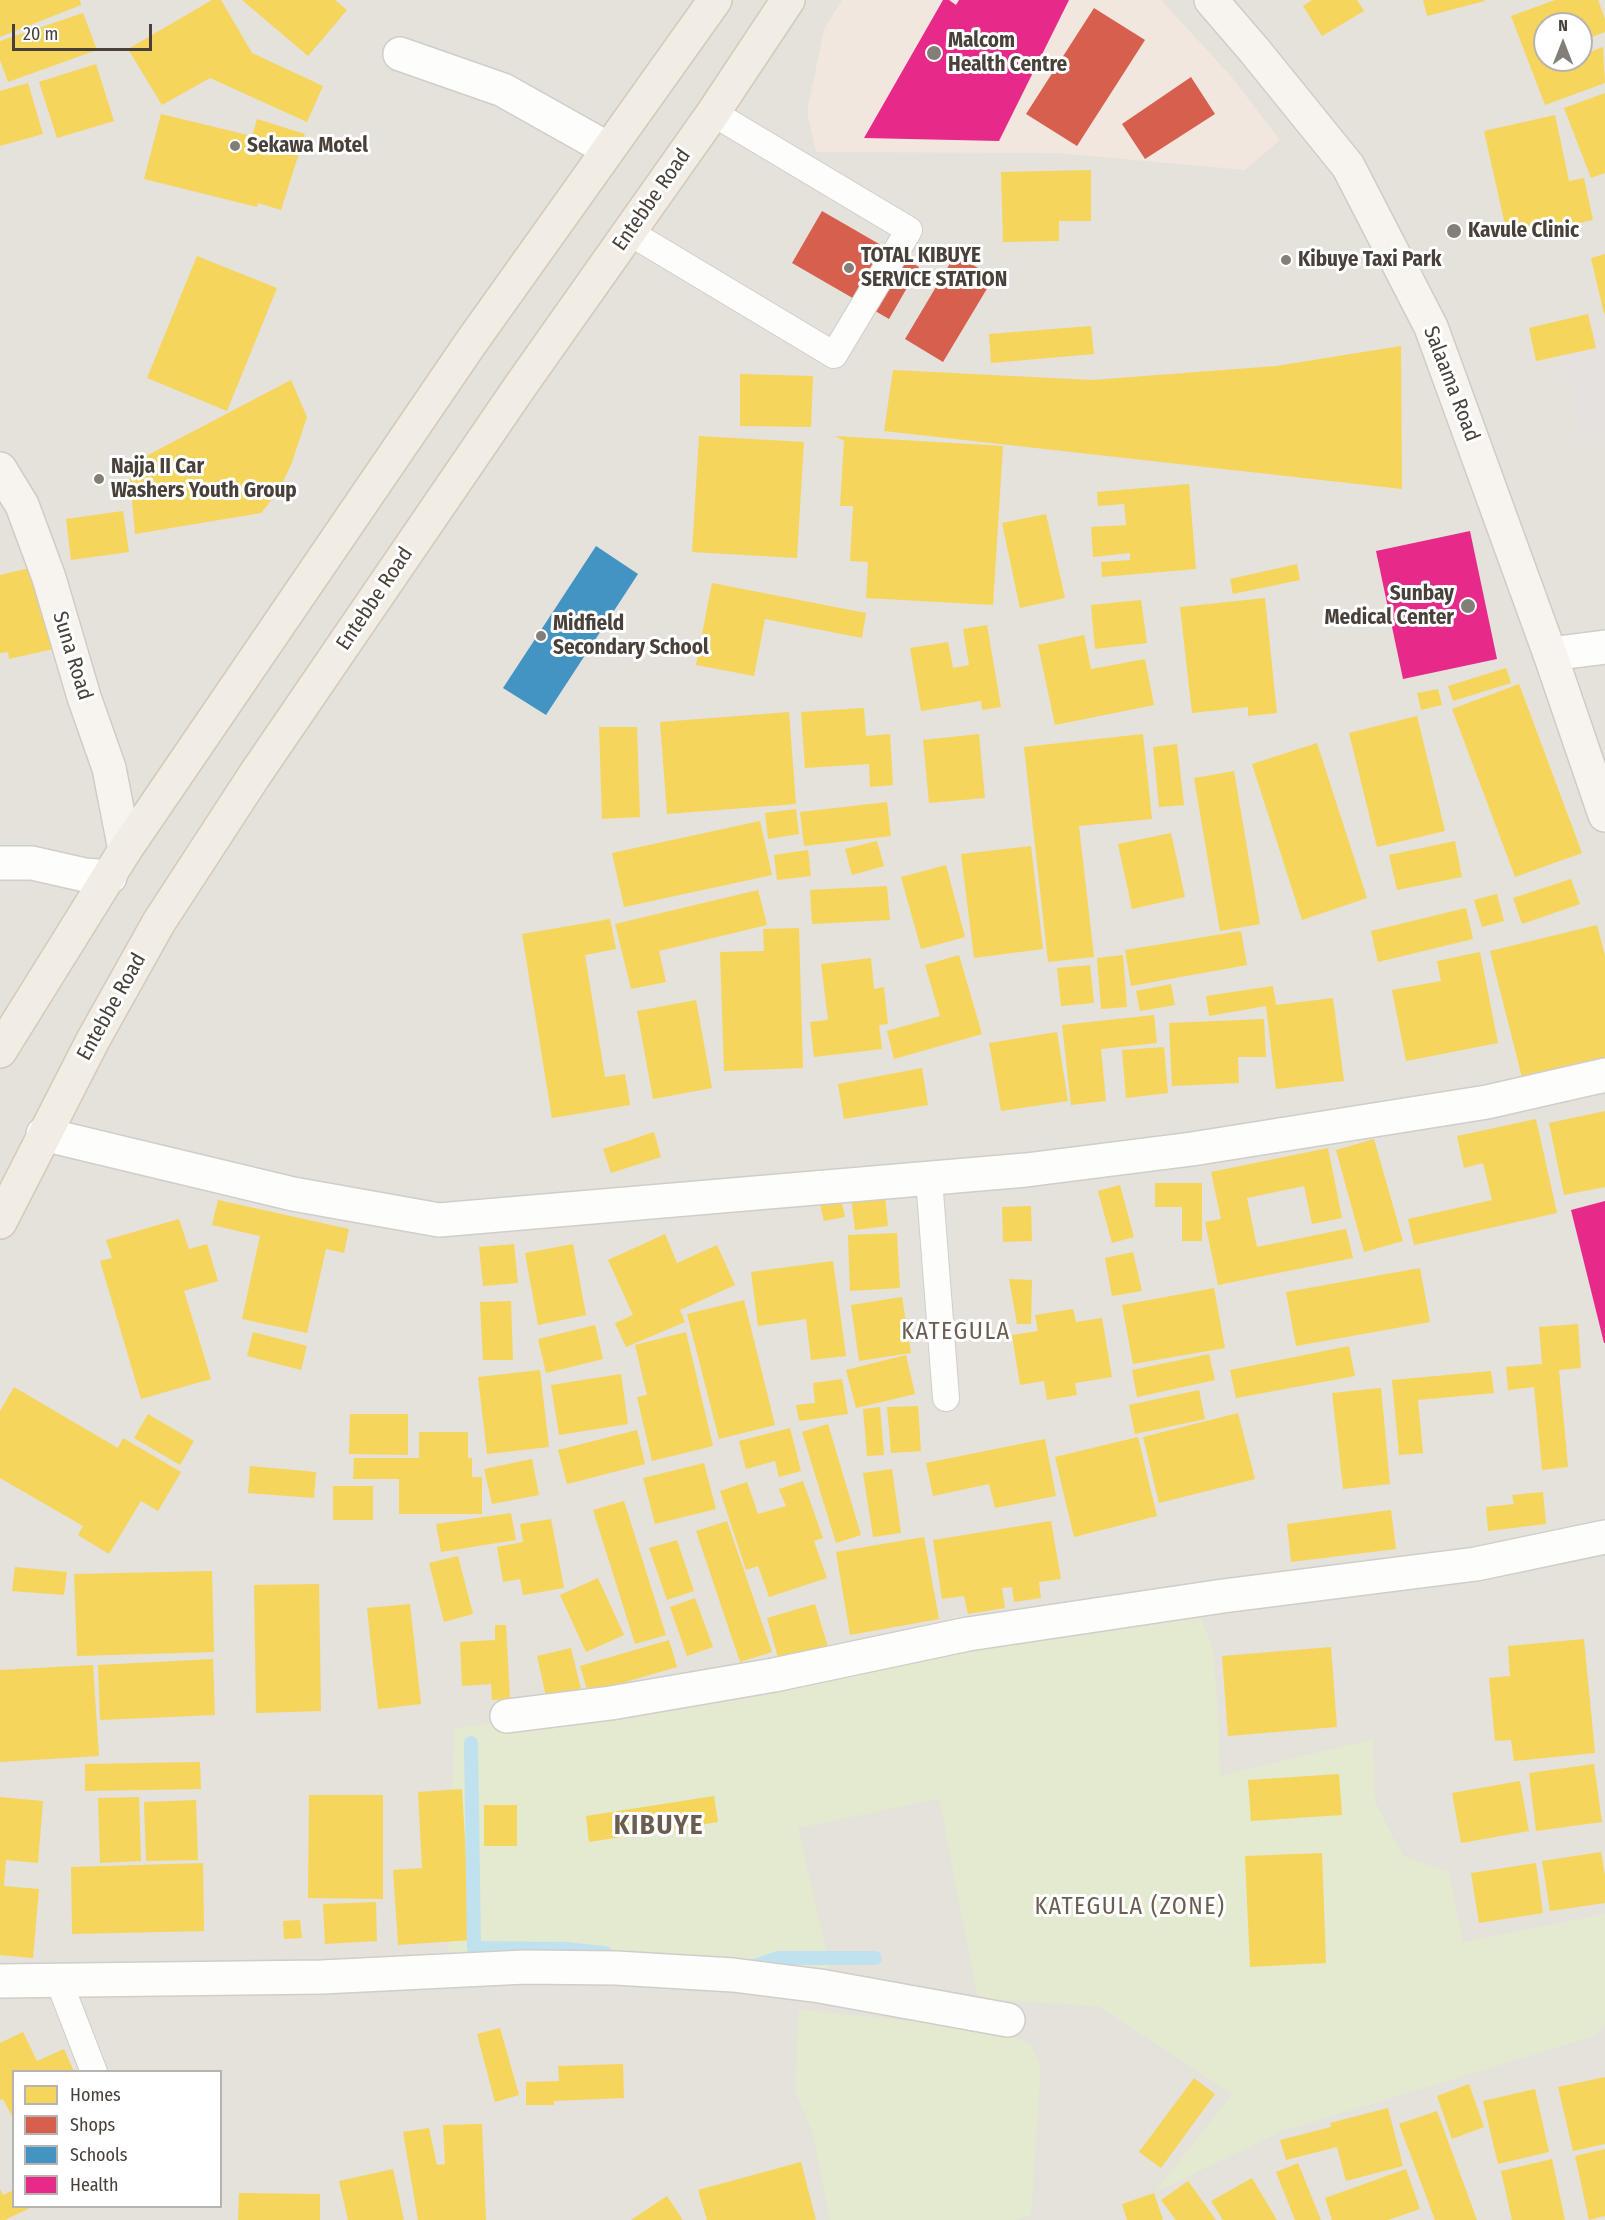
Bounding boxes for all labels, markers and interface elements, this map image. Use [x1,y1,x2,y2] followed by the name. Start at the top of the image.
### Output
[15,12,154,50] scale bar
[1533,12,1593,72] north arrow
[1558,16,1568,35] text: N
[23,23,58,45] text: 20 m
[948,28,1067,78] place label: Malcom Health Centre
[925,44,943,62] marker: Malcom Health Centre
[247,133,368,159] place label: Sekawa Motel
[228,139,242,153] marker: Sekawa Motel
[608,144,696,256] street label: Entebbe Road
[1468,218,1579,244] place label: Kavule Clinic
[1445,222,1463,240] marker: Kavule Clinic
[861,243,1007,293] place label: TOTAL KIBUYE SERVICE STATION
[1298,247,1441,273] place label: Kibuye Taxi Park
[1279,253,1293,267] marker: Kibuye Taxi Park
[842,261,856,275] marker: TOTAL KIBUYE SERVICE STATION
[1417,323,1485,445] street label: Salaama Road
[111,454,297,504] place label: Najja II Car Washers Youth Group
[92,472,106,486] marker: Najja II Car Washers Youth Group
[331,543,419,655] street label: Entebbe Road
[1324,581,1454,631] place label: Sunbay Medical Center
[1459,597,1477,615] marker: Sunbay Medical Center
[47,609,97,703] street label: Suna Road
[553,611,709,661] place label: Midfield Secondary School
[534,629,548,643] marker: Midfield Secondary School
[72,949,152,1065] street label: Entebbe Road
[901,1318,1011,1346] district label: KATEGULA
[614,1810,704,1842] district label: KIBUYE
[1034,1893,1226,1921] district label: KATEGULA (ZONE)
[12,2070,222,2208] legend
[70,2084,121,2106] text: Homes
[70,2114,115,2136] text: Shops
[70,2144,128,2166] text: Schools
[70,2174,118,2196] text: Health

